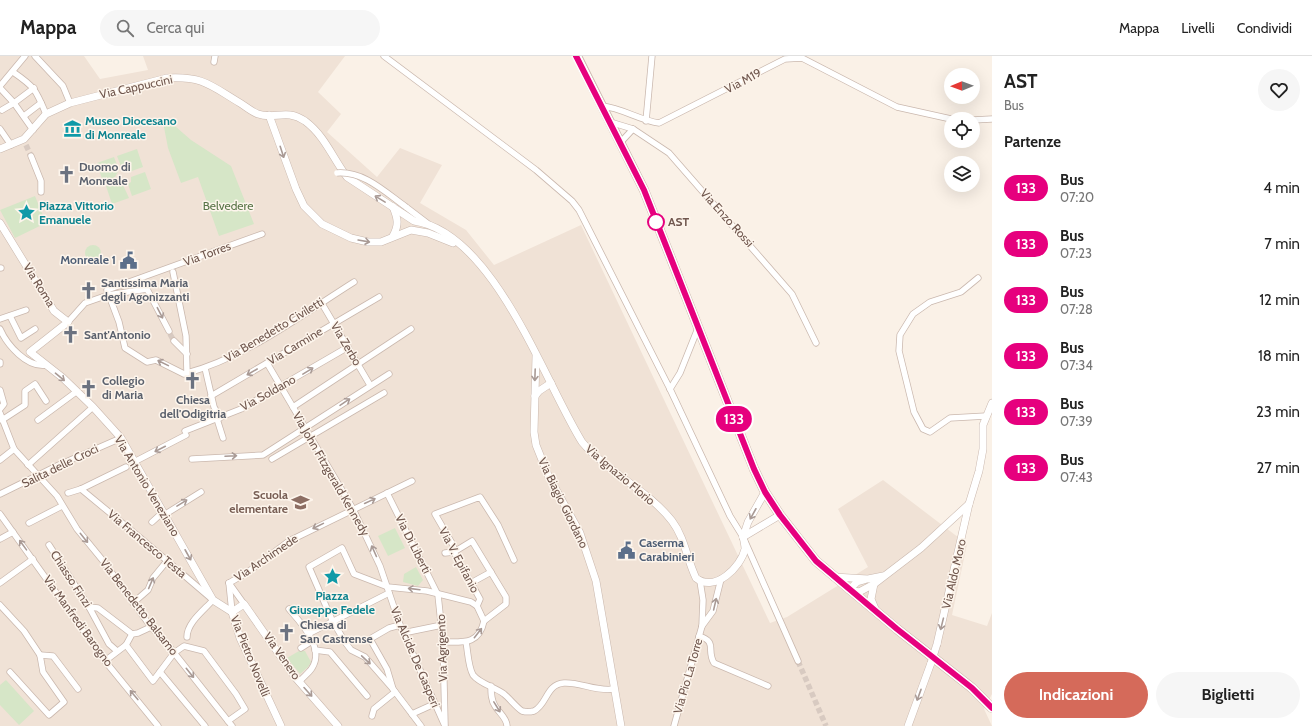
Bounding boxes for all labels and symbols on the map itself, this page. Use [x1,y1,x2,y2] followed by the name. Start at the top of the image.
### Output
[722,65,764,96] street label: Via M19
[944,68,980,104] north arrow
[98,71,174,102] street label: Via Cappuccini
[85,113,177,142] place label: Museo Diocesano di Monreale
[62,118,82,138] museum icon: Museo Diocesano di Monreale
[278,145,286,157] one-way arrow
[79,159,131,188] place label: Duomo di Monreale
[56,164,76,184] church icon: Duomo di Monreale
[697,186,757,250] street label: Via Enzo Rossi
[374,194,386,202] one-way arrow
[39,198,114,227] place label: Piazza Vittorio Emanuele
[203,198,253,213] park label: Belvedere
[16,203,36,223] place icon: Piazza Vittorio Emanuele
[647,213,665,231] marker: AST
[668,214,689,229] place label: AST
[358,237,371,245] one-way arrow
[181,238,233,269] street label: Via Torres
[119,250,139,270] public building icon: Monreale 1
[60,252,116,267] place label: Monreale 1
[20,260,59,310] street label: Via Roma
[101,275,189,304] place label: Santissima Maria degli Agonizzanti
[78,280,98,300] church icon: Santissima Maria degli Agonizzanti
[221,294,326,365] street label: Via Benedetto Civiletti
[156,307,164,319] one-way arrow
[328,319,365,369] street label: Via Zerbo
[264,323,325,368] street label: Via Carmine
[61,325,81,345] church icon: Sant'Antonio
[84,327,151,342] place label: Sant'Antonio
[157,359,169,366] one-way arrow
[302,366,314,374] one-way arrow
[246,368,258,376] one-way arrow
[532,368,539,381] one-way arrow
[183,371,203,391] church icon: Chiesa dell'Odigitria
[237,371,298,414] street label: Via Soldano
[55,372,66,381] one-way arrow
[102,373,145,402] place label: Collegio di Maria
[79,378,99,398] church icon: Collegio di Maria
[160,392,226,421] place label: Chiesa dell'Odigitria
[340,397,351,406] one-way arrow
[711,406,757,432] line badge: 133
[290,409,373,539] street label: Via John Fitzgerald Kennedy
[111,433,184,539] street label: Via Antonio Veneziano
[19,441,101,491] street label: Salita delle Croci
[582,441,658,508] street label: Via Ignazio Florio
[154,445,166,453] one-way arrow
[224,453,237,460] one-way arrow
[535,455,592,551] street label: Via Biagio Giordano
[229,487,288,516] place label: Scuola elementare
[291,492,311,512] school or university icon: Scuola elementare
[364,497,376,504] one-way arrow
[176,499,188,507] one-way arrow
[105,506,190,581] street label: Via Francesco Testa
[748,508,756,520] one-way arrow
[392,512,435,576] street label: Via Di Liberti
[313,523,325,530] one-way arrow
[436,524,483,595] street label: Via V. Epifanio
[231,531,301,584] street label: Via Archimede
[80,532,89,543] one-way arrow
[639,535,695,564] place label: Caserma Carabinieri
[938,537,969,610] street label: Via Aldo Moro
[19,540,27,551] one-way arrow
[616,540,636,560] public building icon: Caserma Carabinieri
[369,545,377,557] one-way arrow
[47,547,95,610] street label: Chiasso Finzi
[185,549,192,561] one-way arrow
[97,555,182,658] street label: Via Benedetto Balsamo
[322,567,342,587] place icon: Piazza Giuseppe Fedele
[40,572,117,670] street label: Via Manfredi Barogno
[148,577,155,589] one-way arrow
[408,585,421,593] one-way arrow
[289,588,375,617] place label: Piazza Giuseppe Fedele
[711,598,719,611] one-way arrow
[387,604,443,709] street label: Via Alcide De Gasperi
[227,613,274,699] street label: Via Pietro Novelli
[433,613,450,682] street label: Via Agrigento
[300,617,373,646] place label: Chiesa di San Castrense
[938,617,946,630] one-way arrow
[277,622,297,642] church icon: Chiesa di San Castrense
[474,628,482,639] one-way arrow
[261,629,304,683] street label: Via Venero
[670,637,705,715] street label: Via Pio La Torre
[361,655,371,664] one-way arrow
[186,667,194,678] one-way arrow
[304,687,313,697] one-way arrow
[915,688,923,700] one-way arrow
[130,690,139,700] one-way arrow
[493,701,501,713] one-way arrow

